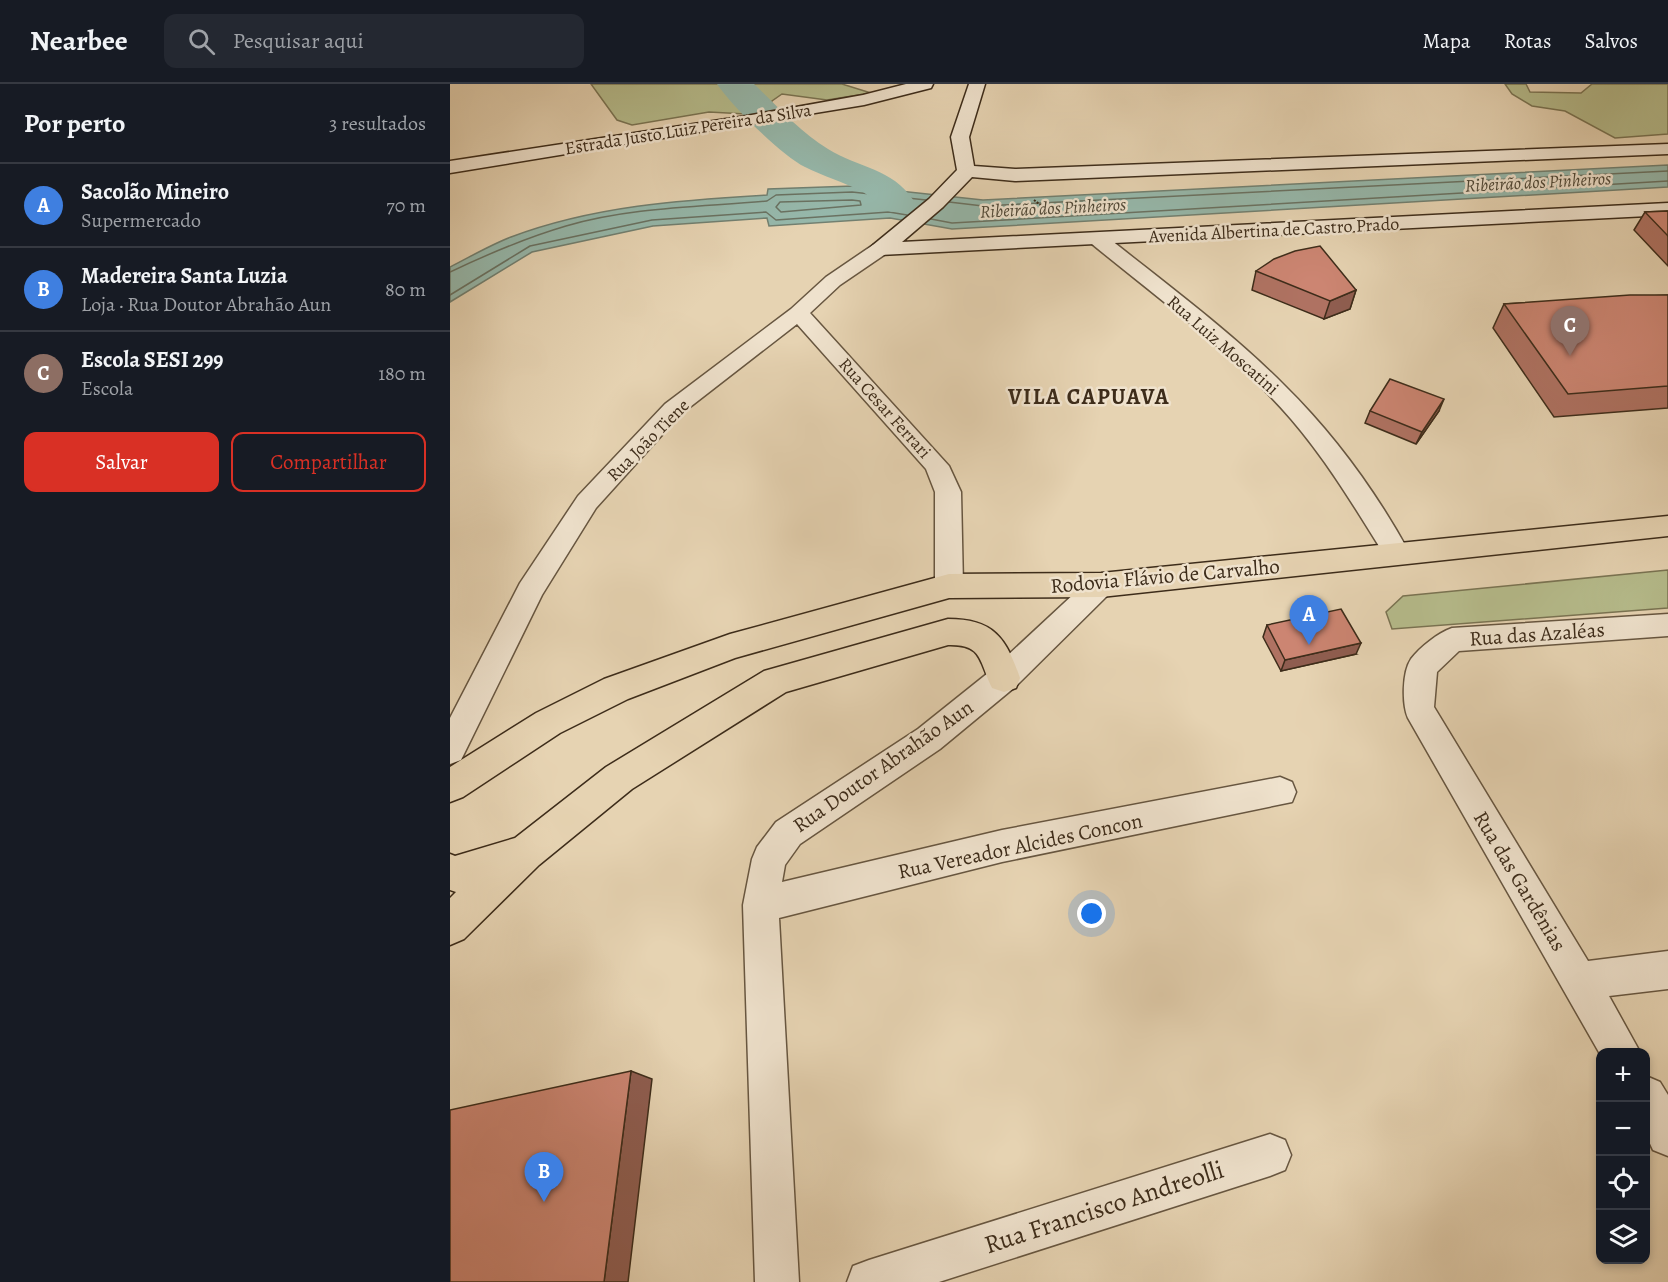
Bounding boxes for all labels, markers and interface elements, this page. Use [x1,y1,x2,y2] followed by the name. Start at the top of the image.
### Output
[164,14,584,68] search box
[30,22,128,60] text: Nearbee
[185,25,218,58] icon: search
[233,26,364,56] text: Pesquisar aqui
[1422,27,1471,55] text: Mapa
[1504,27,1551,55] text: Rotas
[1584,27,1638,55] text: Salvos
[563,98,814,160] street label: Estrada Justo Luiz Pereira da Silva
[24,106,125,141] text: Por perto
[329,110,426,137] text: 3 resultados
[1464,166,1612,198] water label: Ribeirão dos Pinheiros
[81,177,229,207] text: Sacolão Mineiro
[37,192,50,219] text: A
[386,192,426,219] text: 70 m
[979,192,1127,224] water label: Ribeirão dos Pinheiros
[81,207,201,234] text: Supermercado
[1147,211,1400,249] street label: Avenida Albertina de Castro Prado
[81,261,288,291] text: Madereira Santa Luzia
[37,276,50,303] text: B
[385,276,426,303] text: 80 m
[1162,290,1284,400] street label: Rua Luiz Moscatini
[81,291,331,318] text: Loja · Rua Doutor Abrahão Aun
[1550,306,1590,356] pin: C
[81,345,224,375] text: Escola SESI 299
[833,353,937,463] street label: Rua Cesar Ferrari
[37,360,50,387] text: C
[378,360,426,387] text: 180 m
[81,375,133,402] text: Escola
[1007,382,1170,412] district label: VILA CAPUAVA
[601,393,695,487] street label: Rua João Tiene
[24,432,219,492] button: Salvar
[231,432,426,492] button: Compartilhar
[1049,552,1281,600] street label: Rodovia Flávio de Carvalho
[1290,596,1328,645] pin: A
[1468,615,1606,653] street label: Rua das Azaléas
[787,693,979,839] street label: Rua Doutor Abrahão Aun
[895,806,1145,886] street label: Rua Vereador Alcides Concon
[1467,806,1573,956] street label: Rua das Gardênias
[1077,899,1106,928] your location
[1596,1048,1650,1264] map controls
[1596,1048,1650,1102] button: +
[1596,1102,1650,1156] button: −
[524,1152,563,1202] pin: B
[980,1152,1228,1262] street label: Rua Francisco Andreolli
[1596,1156,1650,1210] button: locate
[1596,1210,1650,1264] button: layers

